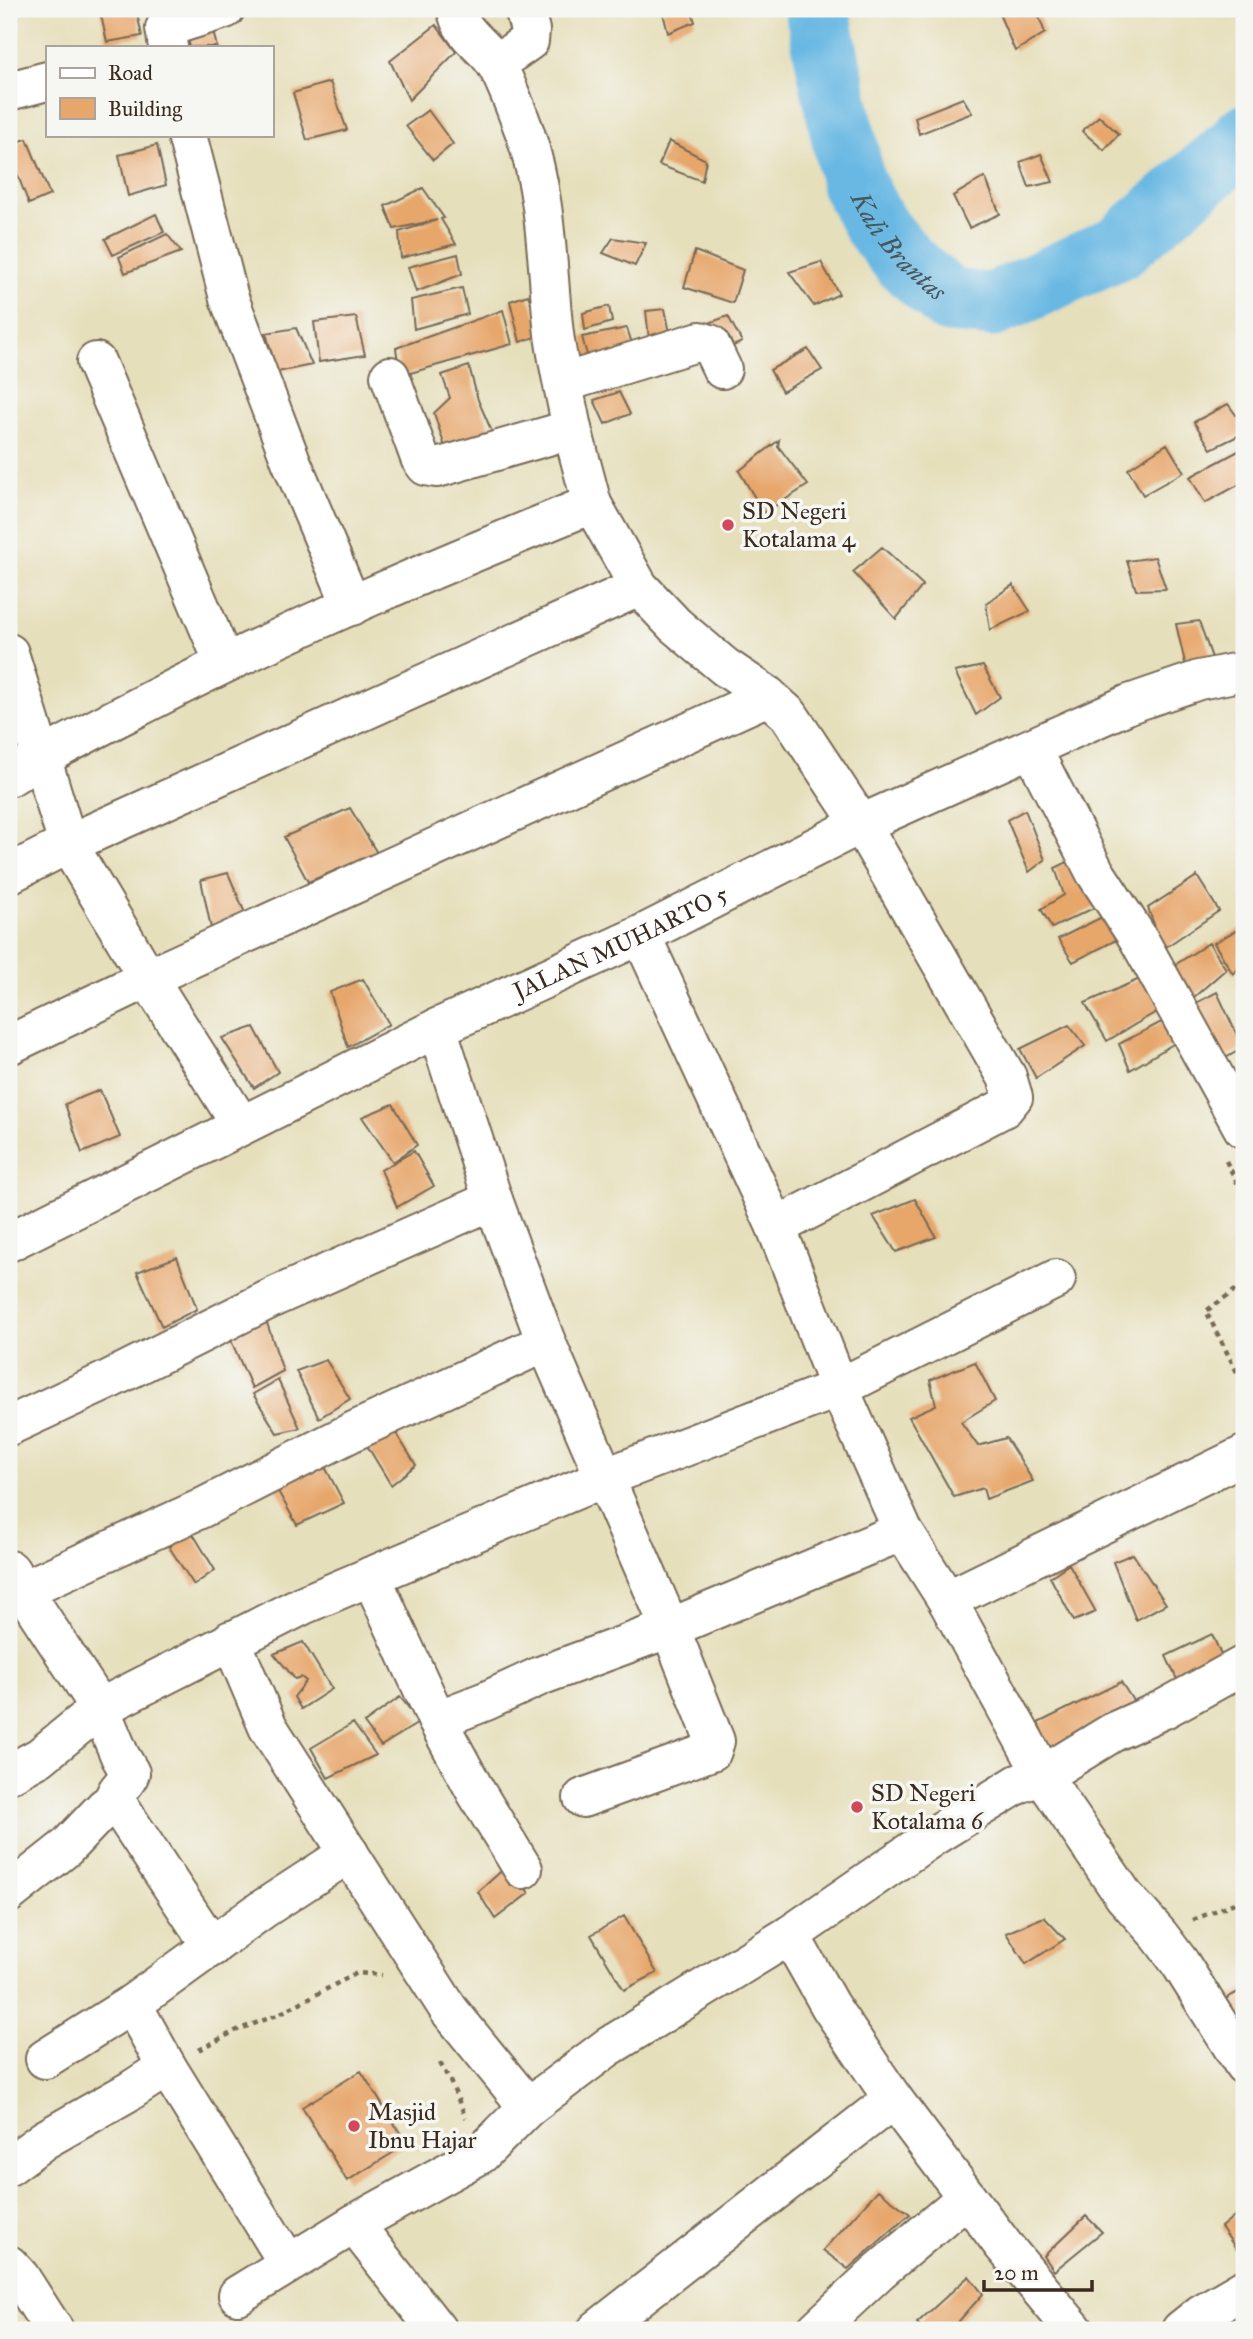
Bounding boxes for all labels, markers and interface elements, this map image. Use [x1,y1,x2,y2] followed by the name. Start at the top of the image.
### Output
[46,46,273,136] legend
[108,60,153,86] text: Road
[108,96,182,122] text: Building
[843,184,953,307] water label: Kali Brantas
[742,496,856,554] place label: SD Negeri Kotalama 4
[720,517,736,533] marker: SD Negeri Kotalama 4
[506,879,733,1007] street label: JALAN MUHARTO 5
[871,1778,984,1836] place label: SD Negeri Kotalama 6
[849,1799,865,1815] marker: SD Negeri Kotalama 6
[368,2097,477,2155] place label: Masjid Ibnu Hajar
[346,2118,362,2134] marker: Masjid Ibnu Hajar
[984,2248,1092,2292] scale bar
[994,2260,1039,2286] text: 20 m

